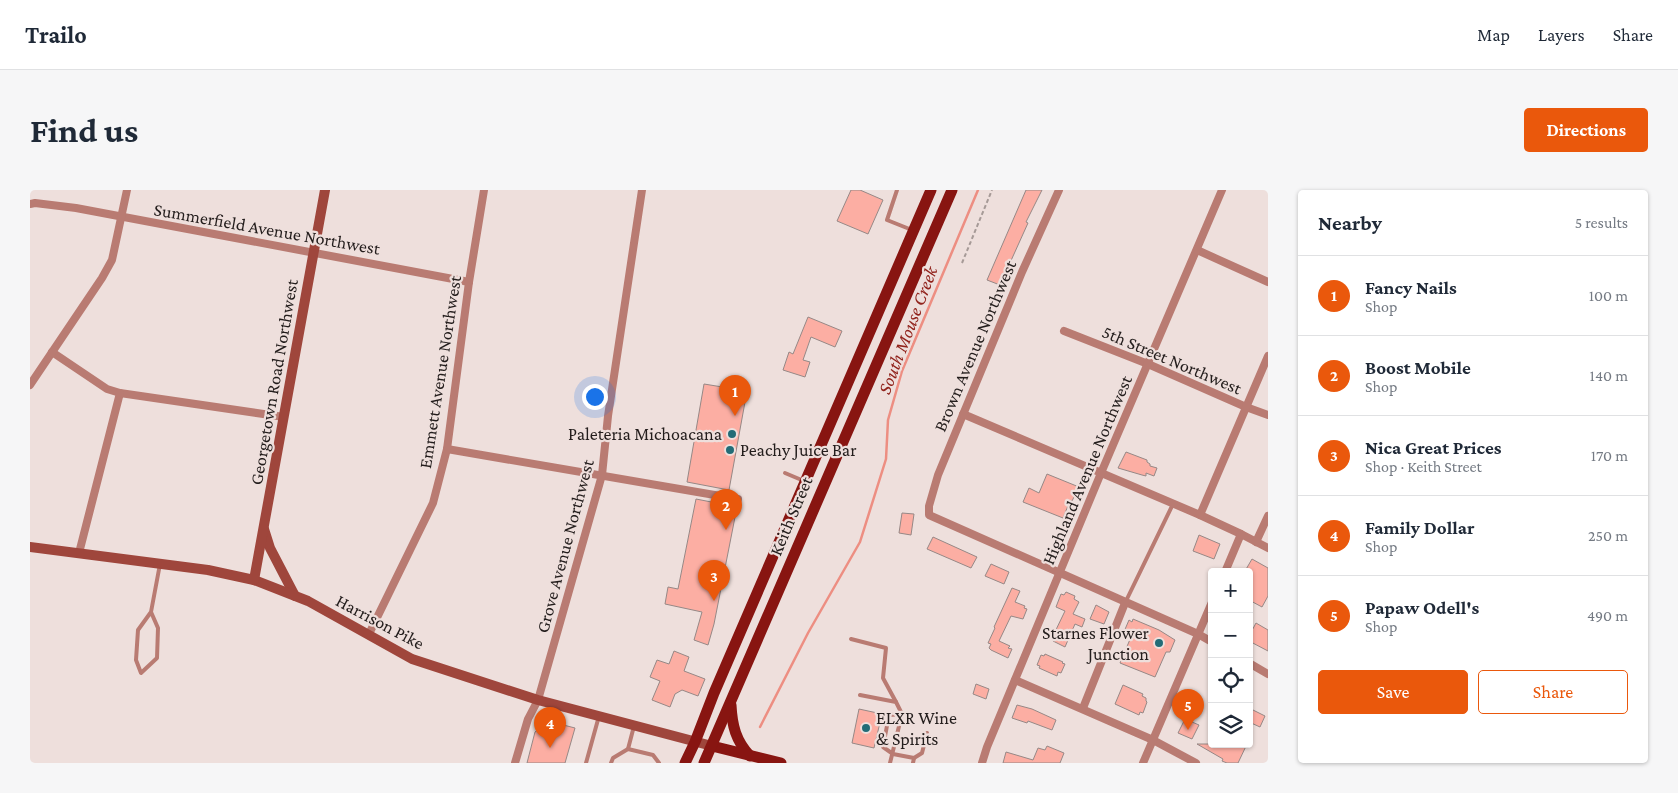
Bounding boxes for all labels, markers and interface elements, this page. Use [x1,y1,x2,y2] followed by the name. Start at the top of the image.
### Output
[25,21,87,48] text: Trailo
[1477,25,1510,45] text: Map
[1538,25,1585,45] text: Layers
[1613,25,1653,45] text: Share
[1524,108,1648,152] button: Directions
[30,111,138,150] text: Find us
[152,199,383,259] street label: Summerfield Avenue Northwest
[1318,211,1382,235] text: Nearby
[1575,214,1628,231] text: 5 results
[930,256,1021,435] street label: Brown Avenue Northwest
[873,263,942,397] water label: South Mouse Creek
[415,273,465,470] street label: Emmett Avenue Northwest
[246,277,302,486] street label: Georgetown Road Northwest
[1365,277,1457,298] text: Fancy Nails
[1331,287,1337,304] text: 1
[1589,287,1628,304] text: 100 m
[1365,298,1397,315] text: Shop
[1099,322,1246,399] street label: 5th Street Northwest
[1365,357,1471,378] text: Boost Mobile
[1330,367,1338,384] text: 2
[1590,367,1628,384] text: 140 m
[1038,371,1136,568] street label: Highland Avenue Northwest
[719,375,751,416] pin: 1
[1365,378,1397,395] text: Shop
[582,384,608,410] your location
[568,424,722,444] place label: Paleteria Michoacana
[726,428,738,440] marker: Paleteria Michoacana
[1365,437,1502,458] text: Nica Great Prices
[740,440,857,460] place label: Peachy Juice Bar
[724,444,736,456] marker: Peachy Juice Bar
[1330,447,1338,464] text: 3
[1591,447,1628,464] text: 170 m
[532,456,598,635] street label: Grove Avenue Northwest
[1365,458,1482,475] text: Shop · Keith Street
[765,473,817,559] street label: Keith Street
[710,489,742,530] pin: 2
[1365,517,1475,538] text: Family Dollar
[1330,527,1338,544] text: 4
[1588,527,1628,544] text: 250 m
[1365,538,1397,555] text: Shop
[698,560,730,601] pin: 3
[1208,568,1253,748] map controls
[1208,568,1253,613] button: +
[333,590,428,654] street label: Harrison Pike
[1365,597,1479,618] text: Papaw Odell's
[1330,607,1338,624] text: 5
[1587,607,1628,624] text: 490 m
[1208,613,1253,658] button: −
[1365,618,1397,635] text: Shop
[1042,623,1150,664] place label: Starnes Flower Junction
[1153,637,1165,649] marker: Starnes Flower Junction
[1208,658,1253,703] button: locate
[1318,670,1468,714] button: Save
[1478,670,1628,714] button: Share
[1172,689,1204,730] pin: 5
[1208,703,1253,748] button: layers
[534,707,566,748] pin: 4
[876,708,957,749] place label: ELXR Wine & Spirits
[860,722,872,734] marker: ELXR Wine & Spirits

